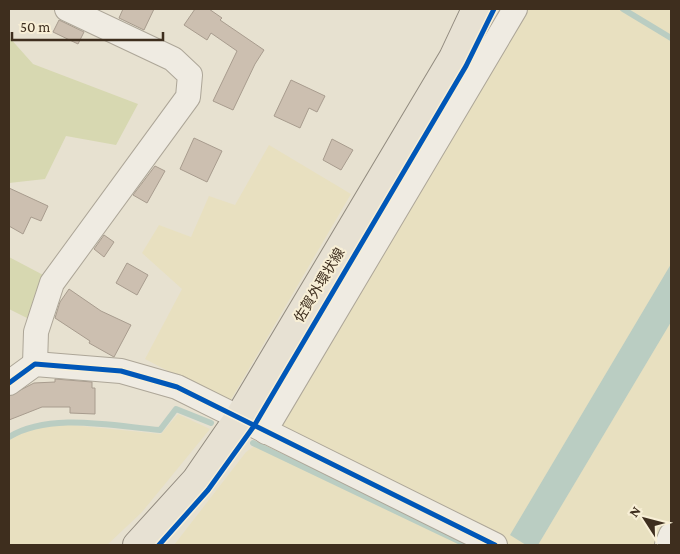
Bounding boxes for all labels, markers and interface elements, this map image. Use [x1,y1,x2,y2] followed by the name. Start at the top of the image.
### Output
[12,10,164,42] scale bar
[20,19,50,35] text: 50 m
[291,245,347,325] street label: 佐賀外環状線
[620,494,670,544] north arrow
[625,502,644,520] text: N

